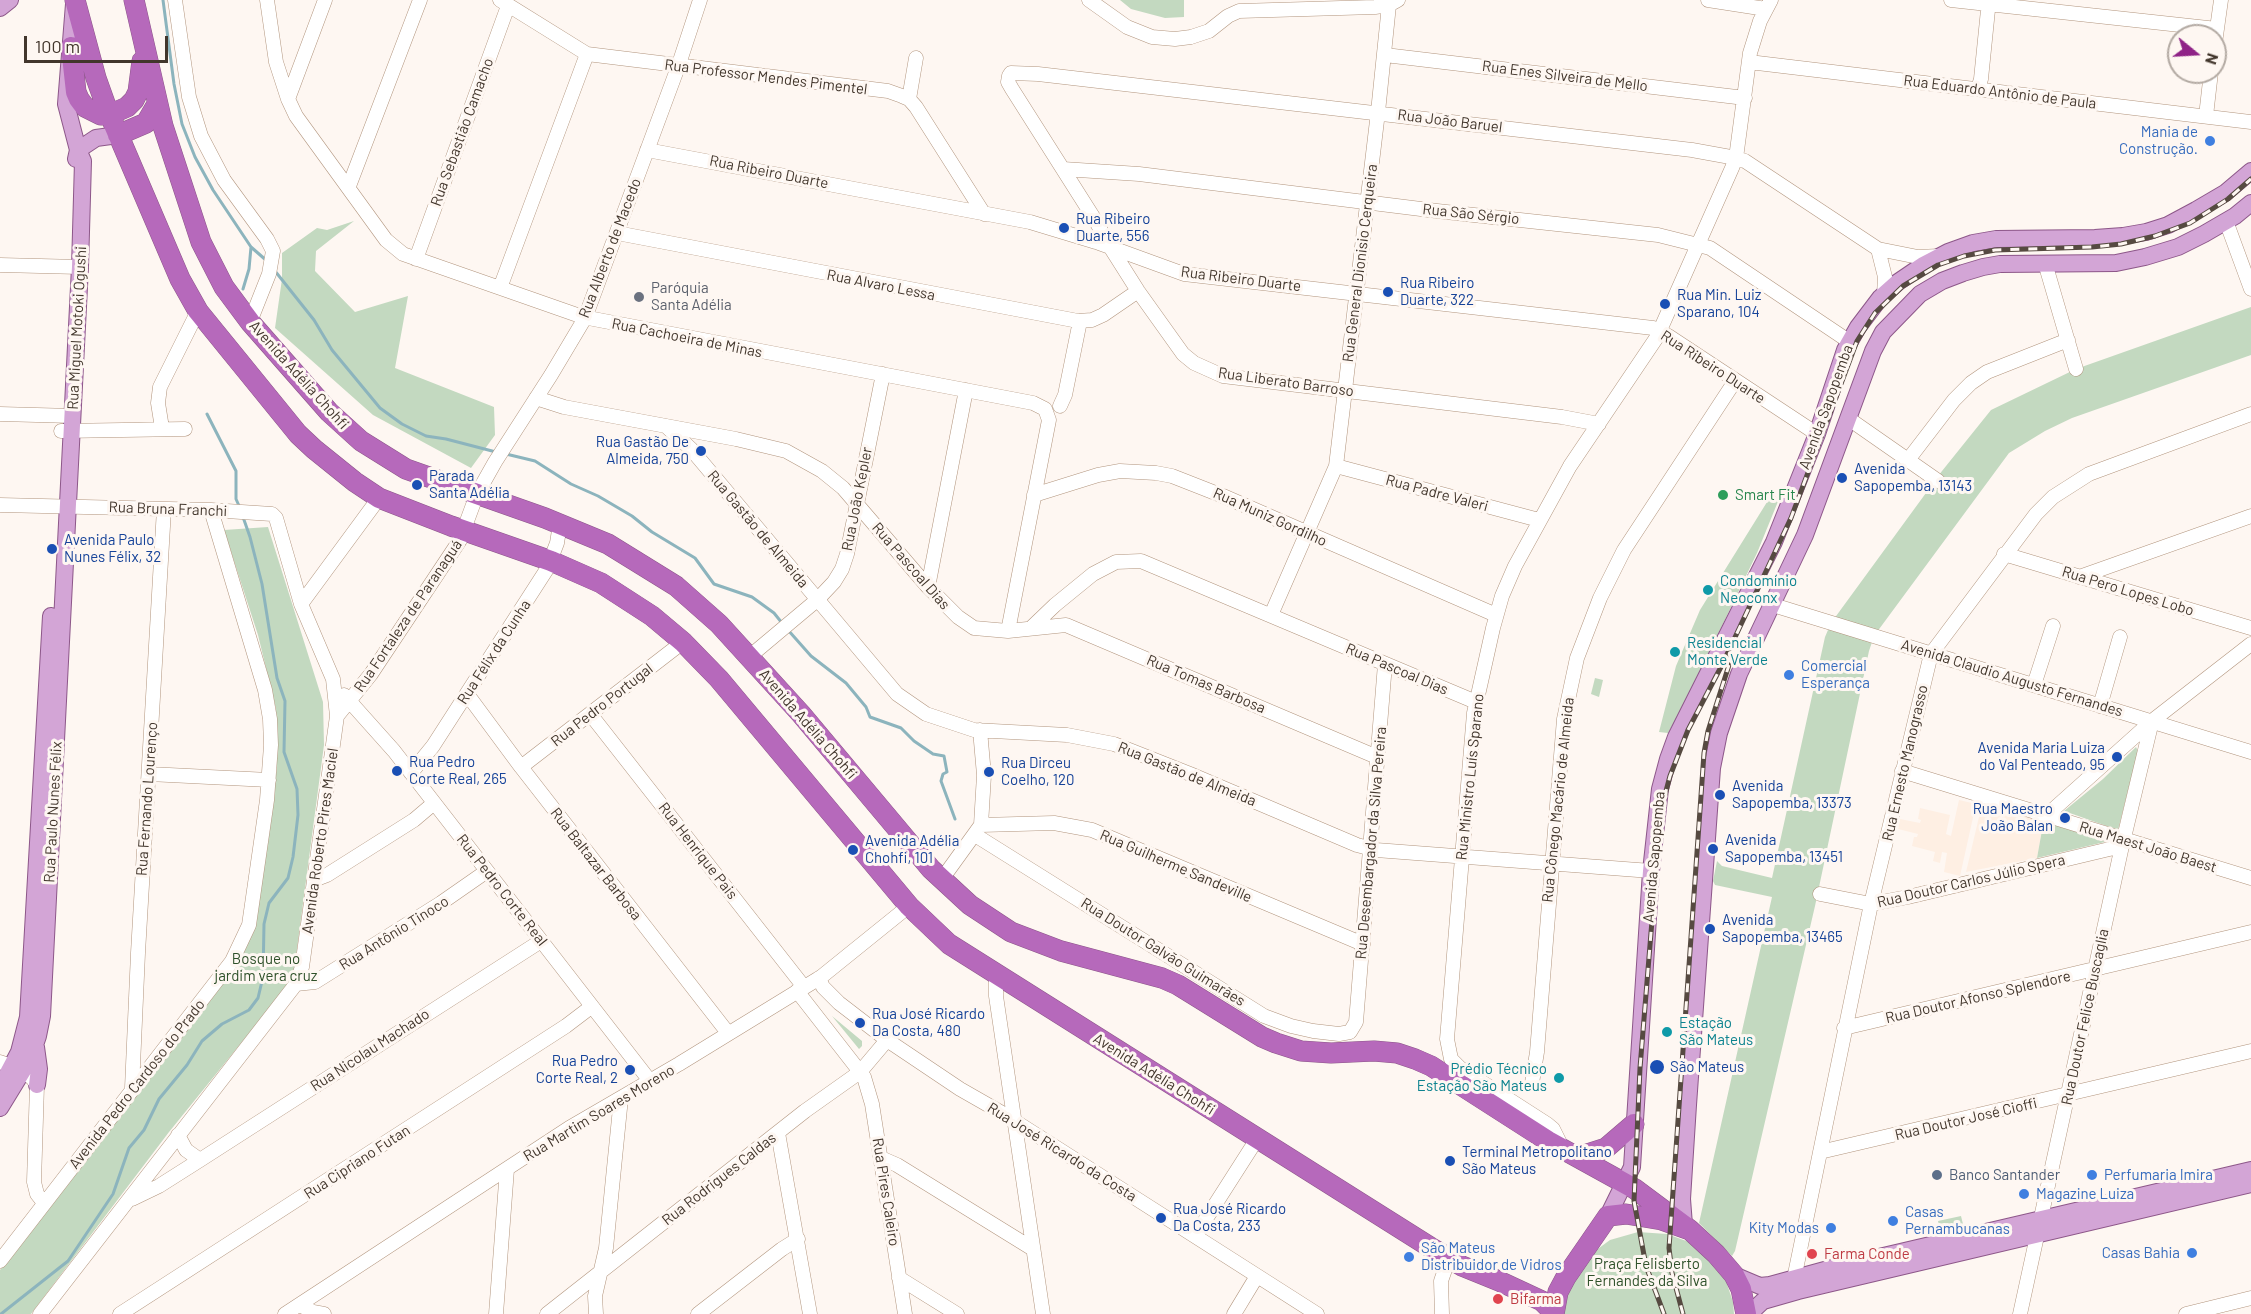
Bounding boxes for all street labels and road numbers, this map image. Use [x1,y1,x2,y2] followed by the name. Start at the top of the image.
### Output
[427,55,497,209] street label: Rua Sebastião Camacho
[664,56,868,98] street label: Rua Professor Mendes Pimentel
[1481,57,1649,95] street label: Rua Enes Silveira de Mello
[1903,71,2097,113] street label: Rua Eduardo Antônio de Paula
[1397,106,1503,136] street label: Rua João Baruel
[708,152,830,192] street label: Rua Ribeiro Duarte
[1339,163,1381,363] street label: Rua General Dionisio Cerqueira
[575,176,645,320] street label: Rua Alberto de Macedo
[1422,200,1520,228] street label: Rua São Sérgio
[64,246,90,410] street label: Rua Miguel Motoki Ogushi
[1180,263,1302,295] street label: Rua Ribeiro Duarte
[825,266,937,304] street label: Rua Alvaro Lessa
[610,315,764,361] street label: Rua Cachoeira de Minas
[246,317,352,433] street label: Avenida Adélia Chohfi
[1657,326,1769,408] street label: Rua Ribeiro Duarte
[1795,342,1857,472] street label: Avenida Sapopemba
[1217,364,1355,400] street label: Rua Liberato Barroso
[838,445,876,553] street label: Rua João Kepler
[704,467,812,591] street label: Rua Gastão de Almeida
[1384,471,1490,515] street label: Rua Padre Valeri
[1210,484,1330,550] street label: Rua Muniz Gordilho
[108,498,228,520] street label: Rua Bruna Franchi
[868,519,954,613] street label: Rua Pascoal Dias
[350,536,466,696] street label: Rua Fortaleza de Paranaguá
[2060,562,2196,620] street label: Rua Pero Lopes Lobo
[453,596,535,708] street label: Rua Félix da Cunha
[1899,636,2125,720] street label: Avenida Claudio Augusto Fernandes
[1343,639,1451,699] street label: Rua Pascoal Dias
[1144,651,1268,717] street label: Rua Tomas Barbosa
[547,660,657,750] street label: Rua Pedro Portugal
[755,665,861,783] street label: Avenida Adélia Chohfi
[1878,683,1932,843] street label: Rua Ernesto Manograsso
[1452,693,1488,861] street label: Rua Ministro Luís Sparano
[1538,697,1578,903] street label: Rua Cônego Macário de Almeida
[133,721,161,877] street label: Rua Fernando Lourenço
[1352,726,1390,960] street label: Rua Desembargador da Silva Pereira
[1115,738,1259,810] street label: Rua Gastão de Almeida
[40,741,66,883] street label: Rua Paulo Nunes Félix
[298,747,342,935] street label: Avenida Roberto Pires Maciel
[1639,791,1669,923] street label: Avenida Sapopemba
[655,799,741,903] street label: Rua Henrique Pais
[546,804,646,924] street label: Rua Baltazar Barbosa
[2077,818,2219,876] street label: Rua Maest João Baest
[1097,826,1255,906] street label: Rua Guilherme Sandeville
[453,831,551,949] street label: Rua Pedro Corte Real
[1875,851,2067,911] street label: Rua Doutor Carlos Júlio Spera
[336,892,452,974] street label: Rua Antônio Tinoco
[1078,894,1248,1010] street label: Rua Doutor Galvão Guimarães
[2057,927,2113,1107] street label: Rua Doutor Felice Buscaglia
[1884,967,2072,1027] street label: Rua Doutor Afonso Splendore
[65,996,209,1172] street label: Avenida Pedro Cardoso do Prado
[307,1005,433,1095] street label: Rua Nicolau Machado
[1090,1029,1218,1119] street label: Avenida Adélia Chohfi
[520,1061,678,1165] street label: Rua Martim Soares Moreno
[1893,1094,2039,1144] street label: Rua Doutor José Cioffi
[984,1099,1140,1205] street label: Rua José Ricardo da Costa
[301,1121,413,1203] street label: Rua Cipriano Futan
[658,1129,780,1229] street label: Rua Rodrigues Caldas
[869,1136,903,1248] street label: Rua Pires Caleiro

